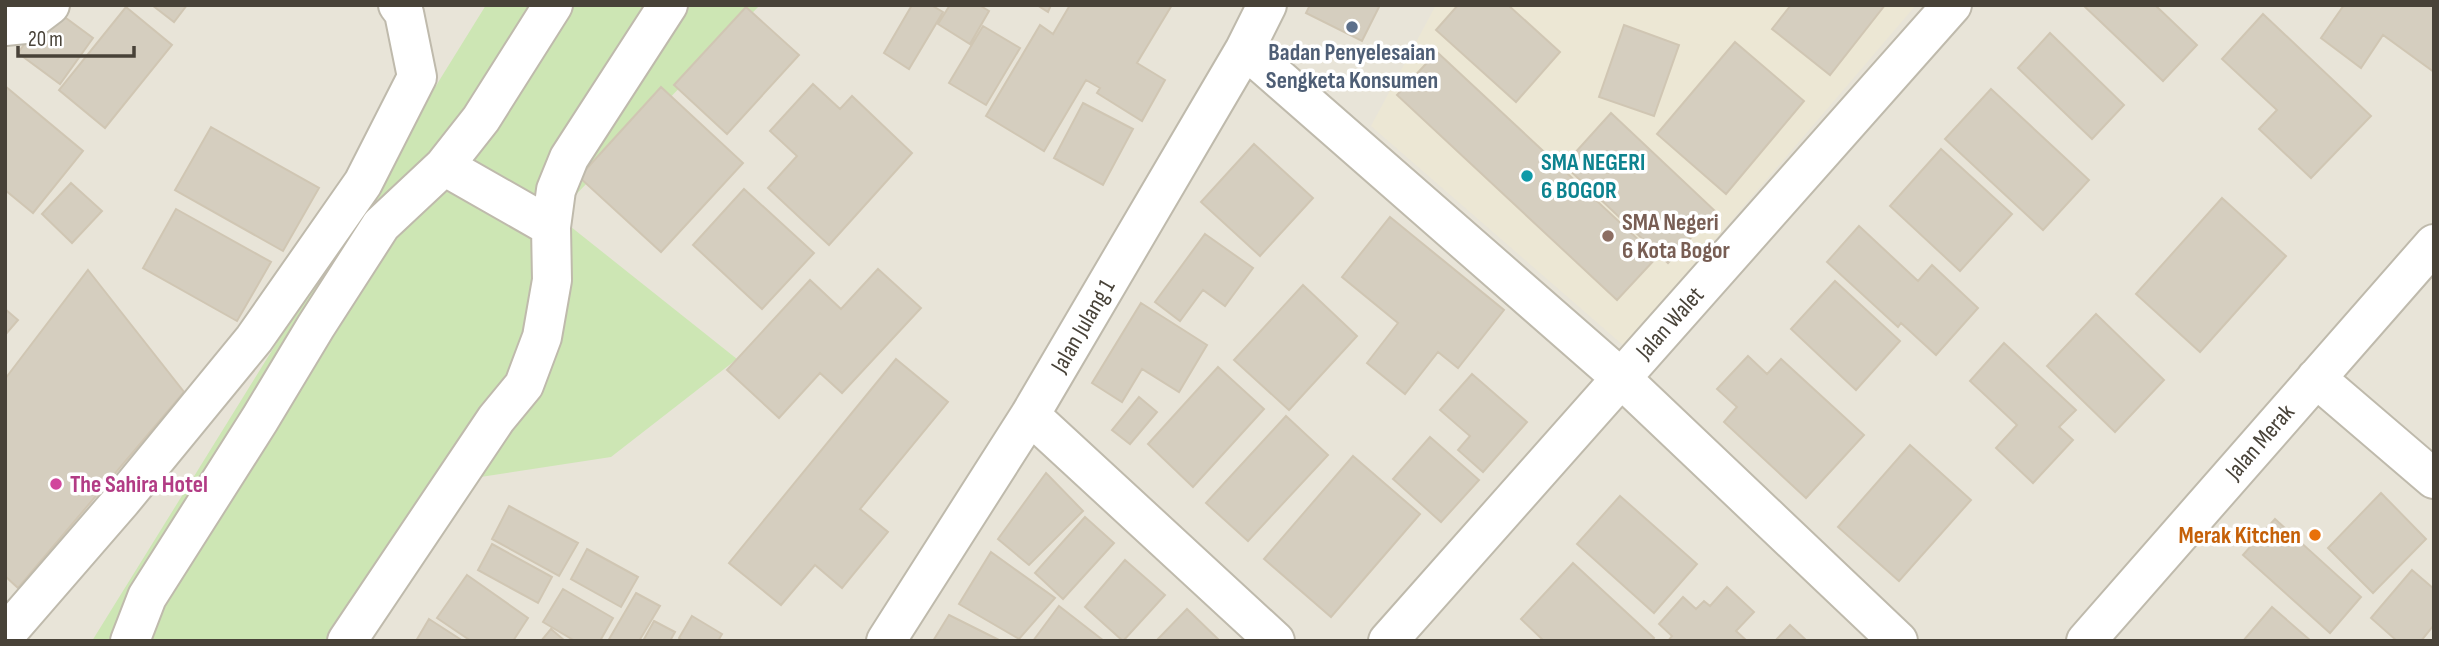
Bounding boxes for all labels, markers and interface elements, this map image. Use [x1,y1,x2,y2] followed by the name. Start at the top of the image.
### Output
[18,14,133,58] scale bar
[1344,19,1360,35] marker: Badan Penyelesaian Sengketa Konsumen
[28,27,63,52] text: 20 m
[1266,38,1438,95] place label: Badan Penyelesaian Sengketa Konsumen
[1541,148,1645,205] place label: SMA NEGERI 6 BOGOR
[1519,168,1535,184] marker: SMA NEGERI 6 BOGOR
[1622,208,1731,265] place label: SMA Negeri 6 Kota Bogor
[1600,228,1616,244] marker: SMA Negeri 6 Kota Bogor
[1044,274,1122,379] street label: Jalan Julang 1
[1629,281,1710,366] street label: Jalan Walet
[2219,398,2301,487] street label: Jalan Merak
[70,470,208,499] place label: The Sahira Hotel
[48,476,64,492] marker: The Sahira Hotel
[2179,521,2301,550] place label: Merak Kitchen
[2307,527,2323,543] marker: Merak Kitchen

